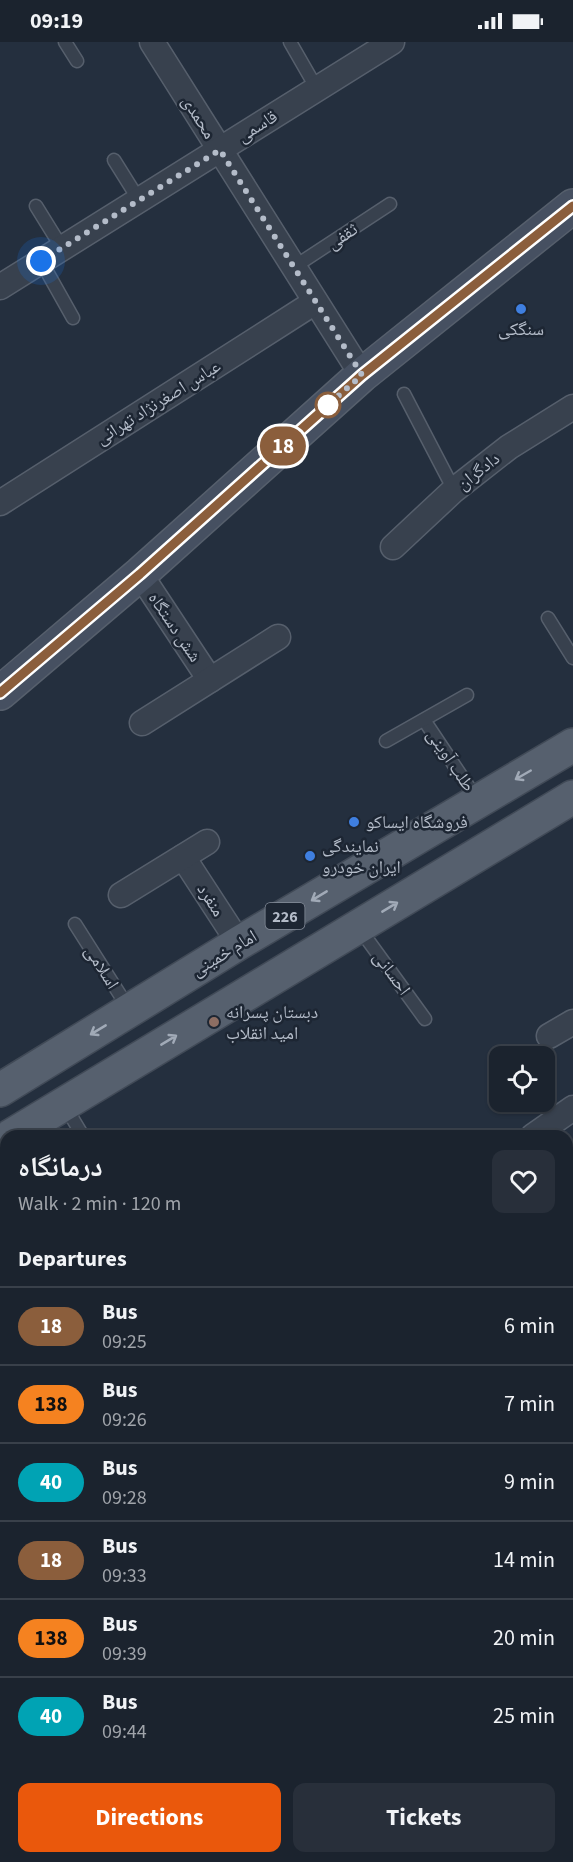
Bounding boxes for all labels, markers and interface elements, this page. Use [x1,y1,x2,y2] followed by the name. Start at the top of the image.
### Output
[30,5,83,37] text: 09:19
[175,91,222,144] street label: محمدی
[232,104,282,149] street label: قاسمی
[322,217,363,256] street label: ثقفی
[26,246,56,276] your location
[514,302,528,316] marker: سنگکی
[498,317,544,342] place label: سنگکی
[91,354,226,451] street label: عباس اصغرنژاد تهرانی
[315,392,341,418] unlabelled marker
[256,426,310,466] line badge: 18
[272,431,294,461] text: 18
[451,447,505,496] street label: دادگران
[142,587,207,667] street label: شش دستگاه
[420,724,481,797] street label: طلب آوینی
[515,769,532,781] one-way arrow
[366,810,468,835] place label: فروشگاه ایساکو
[347,815,361,829] marker: فروشگاه ایساکو
[322,834,401,880] place label: نمایندگی ایران خودرو
[303,849,317,863] marker: نمایندگی ایران خودرو
[191,879,231,922] street label: منفرد
[311,890,328,902] one-way arrow
[381,901,398,913] one-way arrow
[266,903,304,929] road number: 226
[187,924,262,983] street label: امام خمینی
[78,940,125,994] street label: اسلامی
[367,946,416,1001] street label: احسانی
[226,1000,318,1046] place label: دبستان پسرانه امید انقلاب
[207,1015,221,1029] marker: دبستان پسرانه امید انقلاب
[90,1024,107,1036] one-way arrow
[160,1034,177,1046] one-way arrow
[489,1046,555,1112] map controls
[489,1046,555,1112] button: locate
[18,1147,103,1187] text: درمانگاه
[492,1150,555,1213] button: heart
[18,1190,181,1218] text: Walk · 2 min · 120 m
[18,1243,127,1275] text: Departures
[102,1296,138,1328] text: Bus
[504,1310,555,1342] text: 6 min
[40,1311,62,1341] text: 18
[102,1328,147,1356] text: 09:25
[102,1374,138,1406] text: Bus
[504,1388,555,1420] text: 7 min
[34,1389,68,1419] text: 138
[102,1406,147,1434] text: 09:26
[102,1452,138,1484] text: Bus
[504,1466,555,1498] text: 9 min
[40,1467,62,1497] text: 40
[102,1484,147,1512] text: 09:28
[102,1530,138,1562] text: Bus
[493,1544,555,1576] text: 14 min
[40,1545,62,1575] text: 18
[102,1562,147,1590] text: 09:33
[102,1608,138,1640] text: Bus
[493,1622,555,1654] text: 20 min
[34,1623,68,1653] text: 138
[102,1640,147,1668] text: 09:39
[102,1686,138,1718] text: Bus
[493,1700,555,1732] text: 25 min
[40,1701,62,1731] text: 40
[102,1718,147,1746] text: 09:44
[18,1783,281,1852] button: Directions
[293,1783,555,1852] button: Tickets

